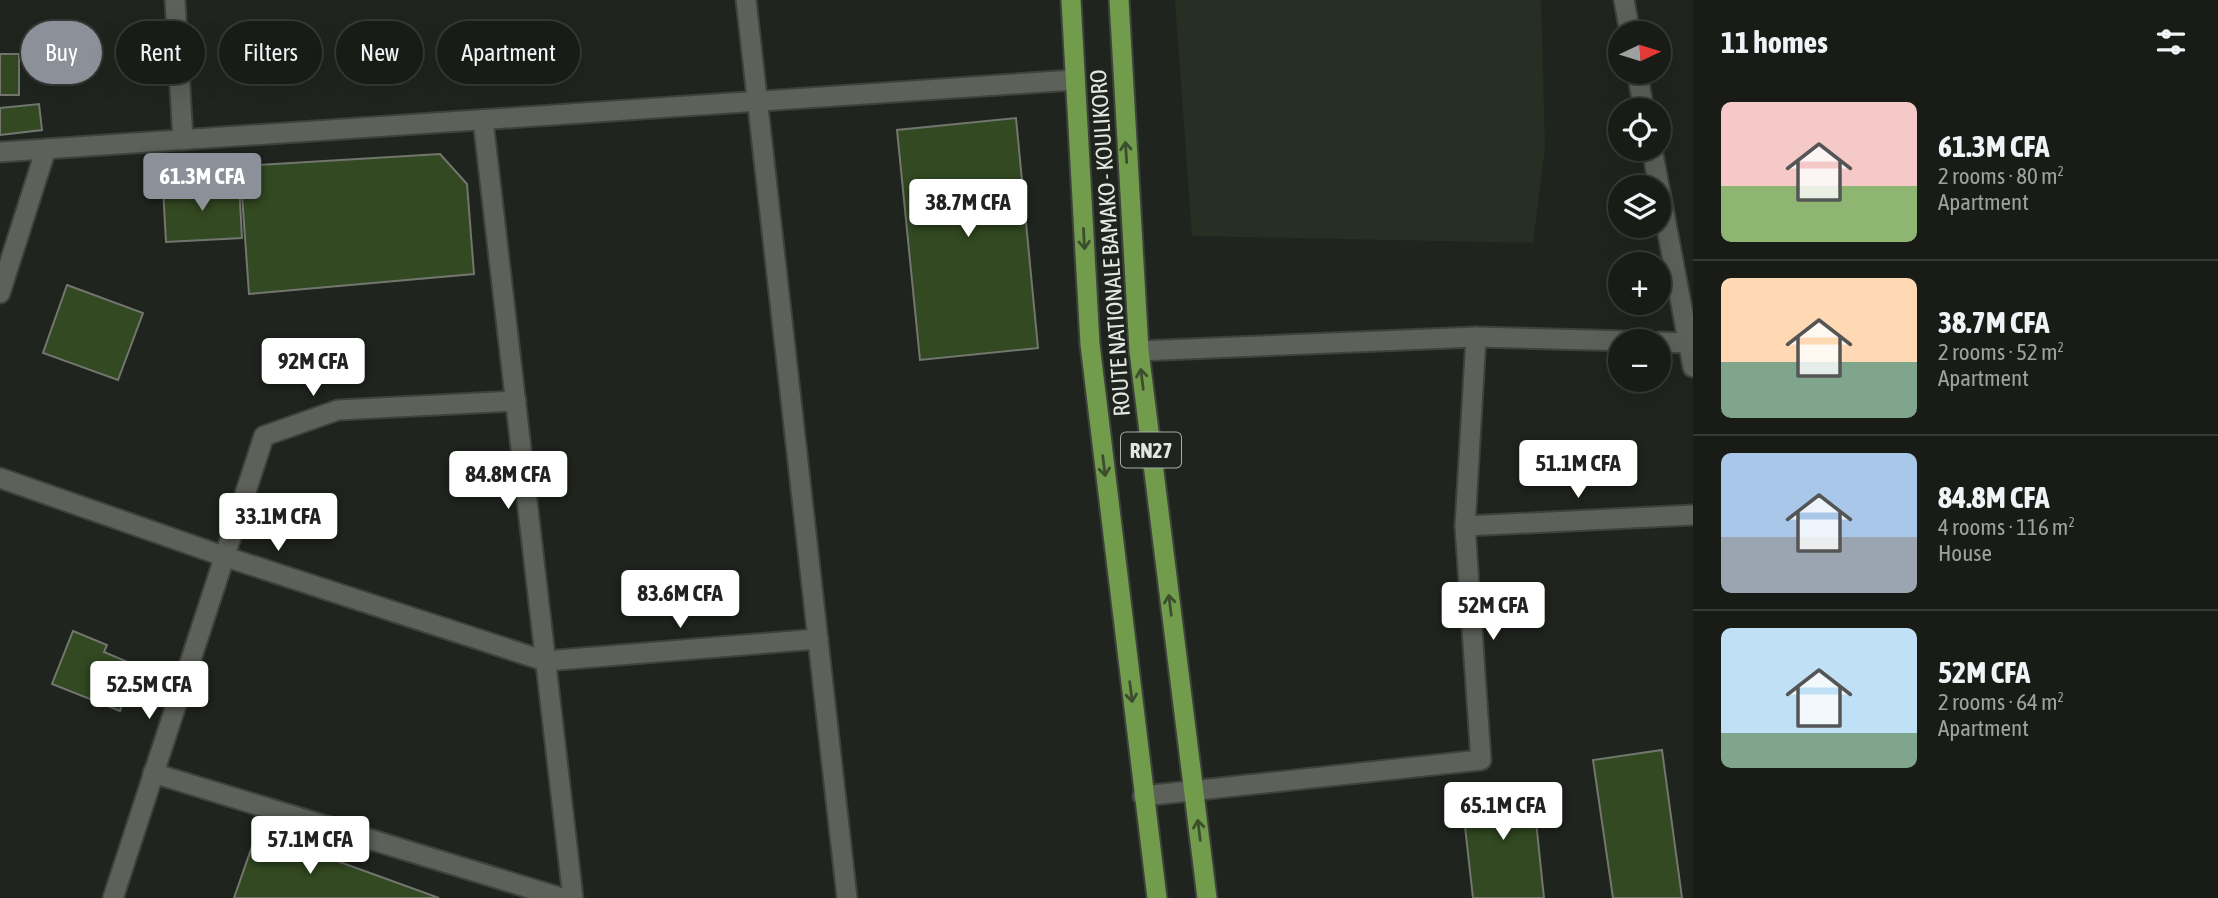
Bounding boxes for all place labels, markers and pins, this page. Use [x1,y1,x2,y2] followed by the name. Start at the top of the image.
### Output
[122,154,282,213] pin: 61.3M CFA
[888,180,1048,239] pin: 38.7M CFA
[248,338,378,398] pin: 92M CFA
[1498,440,1658,500] pin: 51.1M CFA
[428,452,588,511] pin: 84.8M CFA
[198,494,358,553] pin: 33.1M CFA
[600,570,760,630] pin: 83.6M CFA
[1428,582,1558,642] pin: 52M CFA
[69,662,229,721] pin: 52.5M CFA
[1423,782,1583,842] pin: 65.1M CFA
[230,816,390,876] pin: 57.1M CFA

